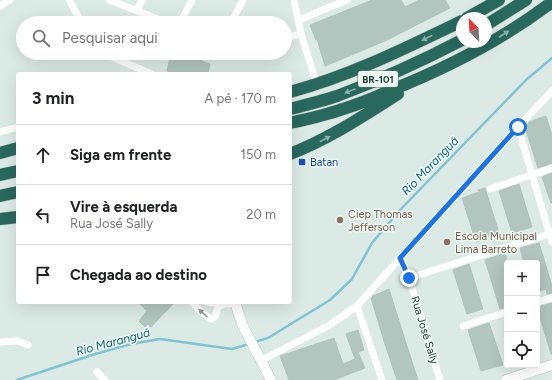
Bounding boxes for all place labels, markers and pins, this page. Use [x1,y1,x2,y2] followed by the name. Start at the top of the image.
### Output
[310,156,338,169] place label: Batan
[297,157,307,167] marker: Batan
[348,208,412,234] place label: Ciep Thomas Jefferson
[335,215,345,225] marker: Ciep Thomas Jefferson
[455,230,537,256] place label: Escola Municipal Lima Barreto
[442,237,452,247] marker: Escola Municipal Lima Barreto

